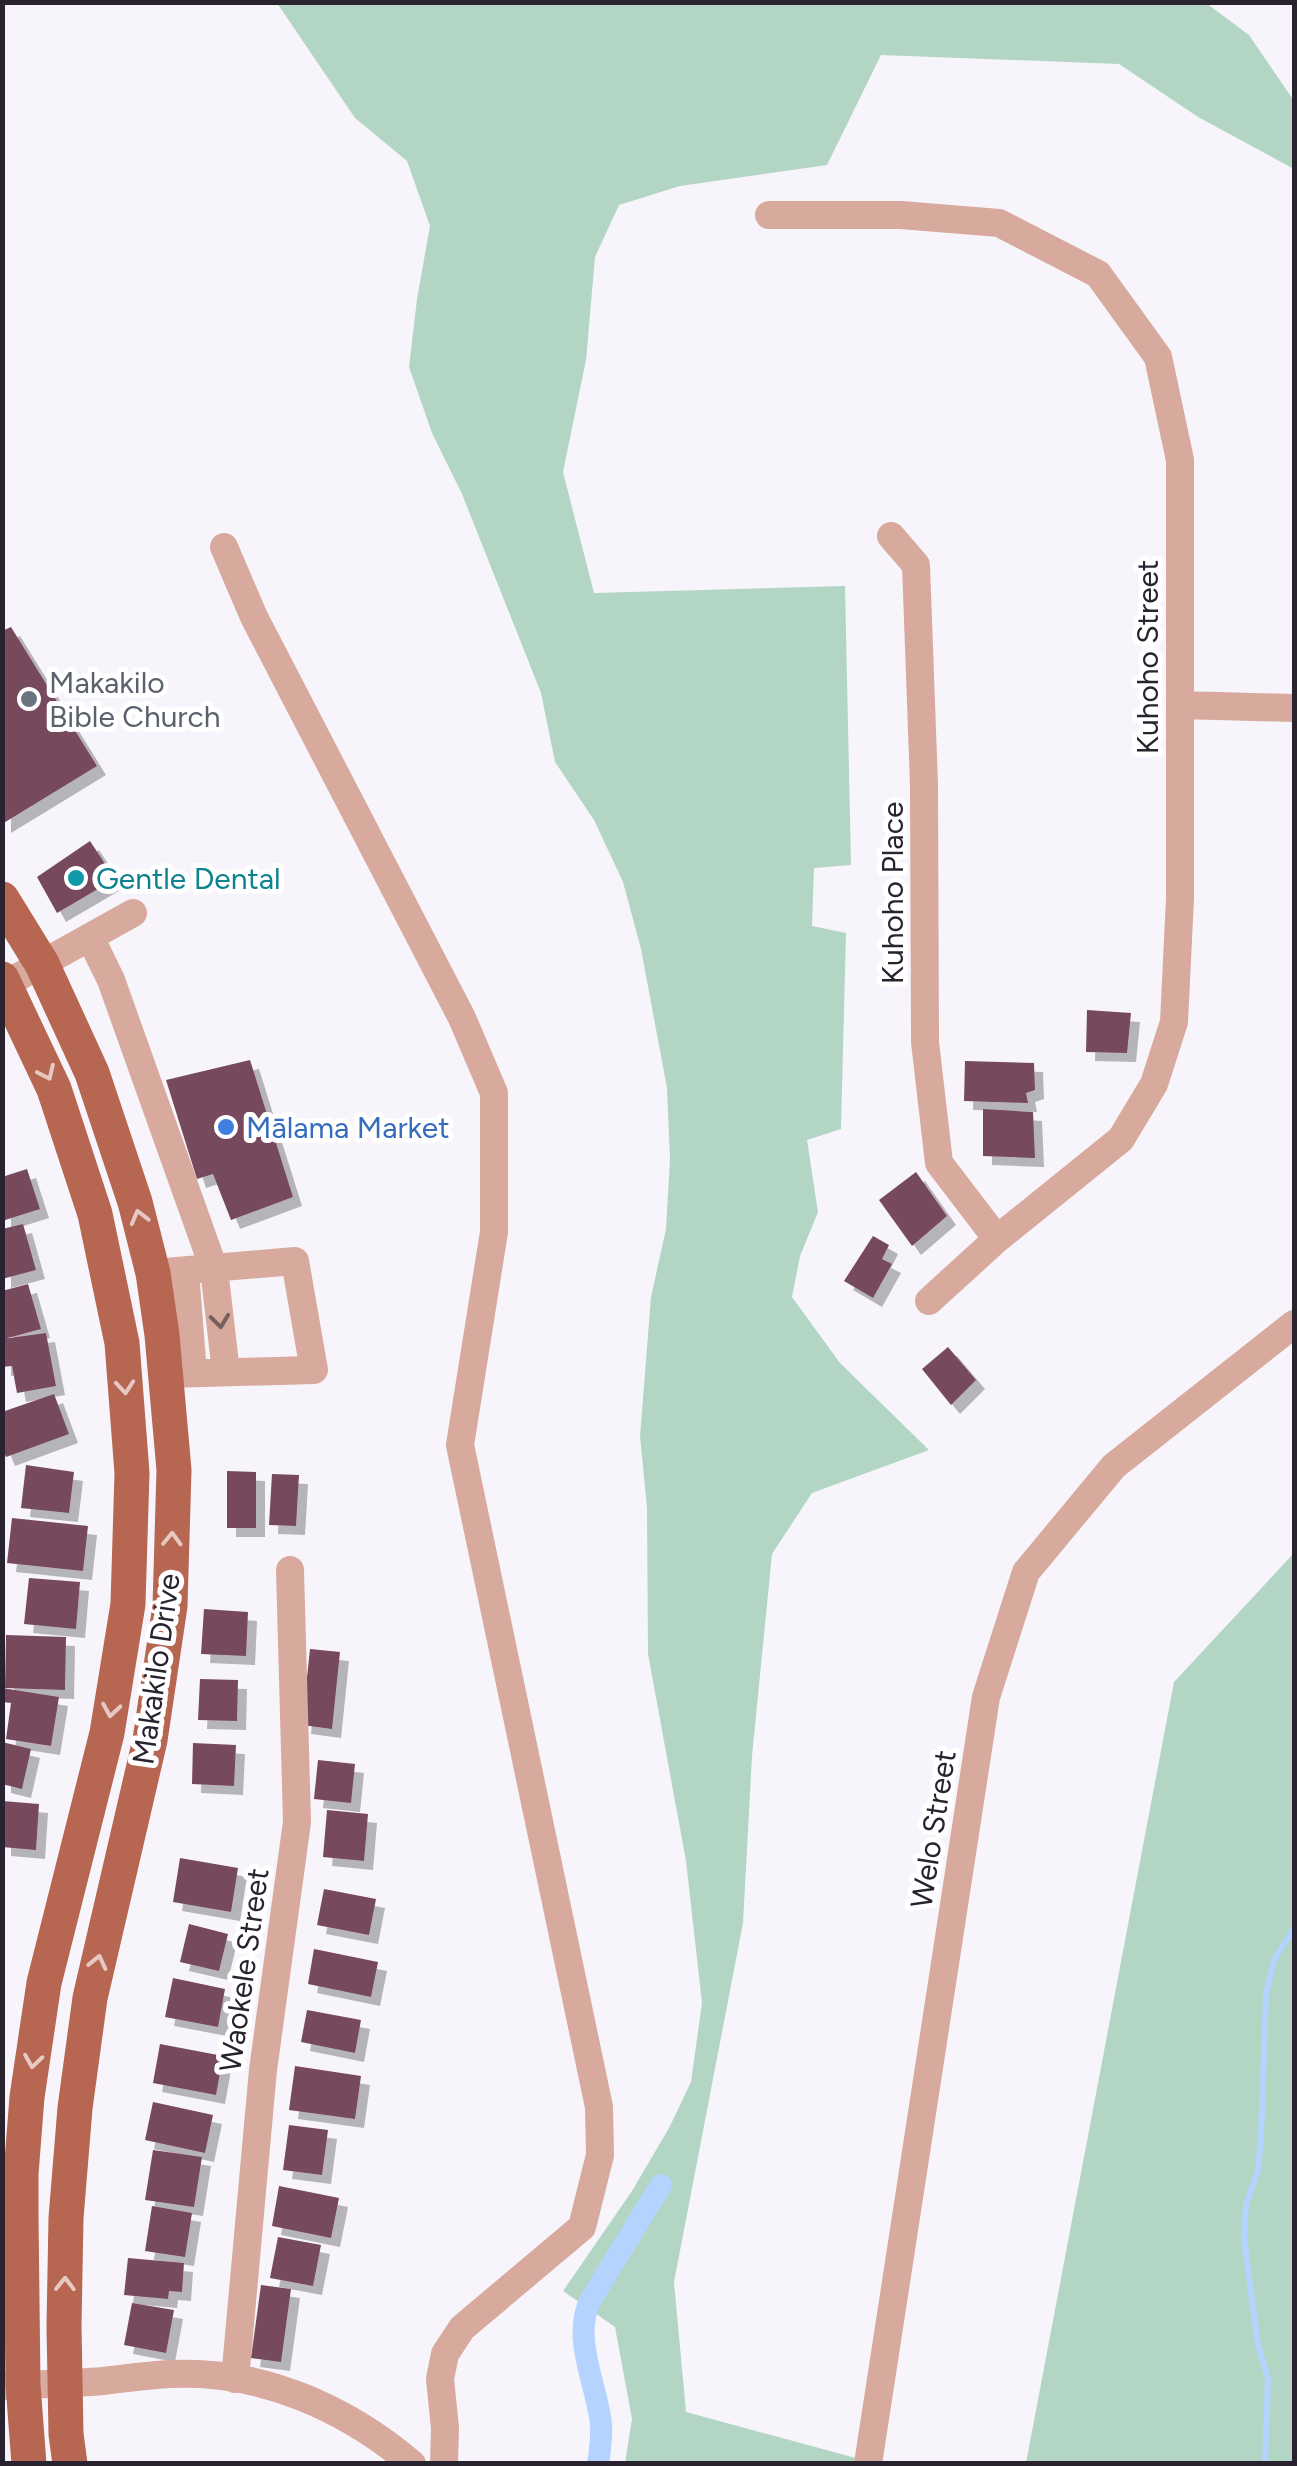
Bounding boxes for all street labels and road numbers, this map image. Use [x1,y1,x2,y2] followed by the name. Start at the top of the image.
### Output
[1129,560,1166,754] street label: Kuhoho Street
[874,802,911,984] street label: Kuhoho Place
[124,1571,188,1767] street label: Makakilo Drive
[902,1747,964,1911] street label: Welo Street
[211,1866,277,2074] street label: Waokele Street

